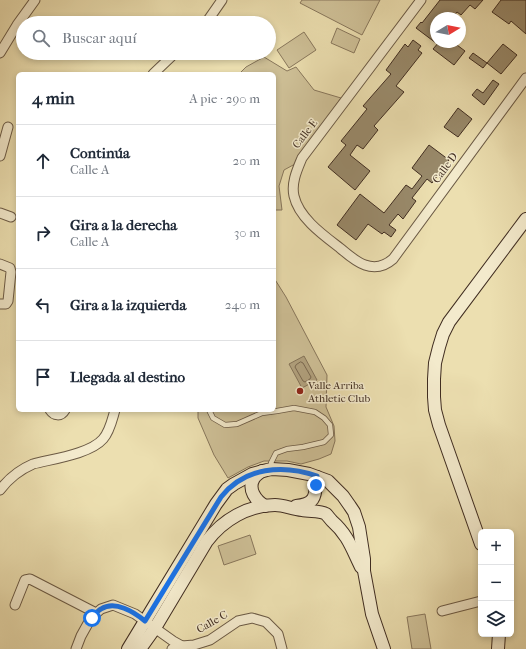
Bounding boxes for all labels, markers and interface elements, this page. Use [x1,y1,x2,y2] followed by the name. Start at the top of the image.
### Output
[430,12,466,48] north arrow
[16,16,276,60] search box
[30,27,52,49] icon: search
[62,29,137,47] text: Buscar aquí
[32,88,75,108] text: 4 min
[189,91,260,106] text: A pie · 290 m
[290,117,320,151] street label: Calle E
[70,144,130,162] text: Continúa
[32,150,54,172] icon: ahead
[430,150,460,186] street label: Calle D
[233,153,260,168] text: 20 m
[70,162,110,177] text: Calle A
[70,216,177,234] text: Gira a la derecha
[32,222,54,244] icon: right
[234,225,260,240] text: 30 m
[70,234,110,249] text: Calle A
[32,294,54,316] icon: left
[70,296,186,314] text: Gira a la izquierda
[225,297,260,312] text: 240 m
[32,366,54,388] icon: arrive
[70,368,185,386] text: Llegada al destino
[307,379,370,405] place label: Valle Arriba Athletic Club
[295,386,305,396] marker: Valle Arriba Athletic Club
[307,476,325,494] route end
[478,529,514,637] map controls
[478,529,514,565] button: +
[478,565,514,601] button: −
[478,601,514,637] button: layers
[194,608,230,636] street label: Calle C
[83,609,101,627] route start

